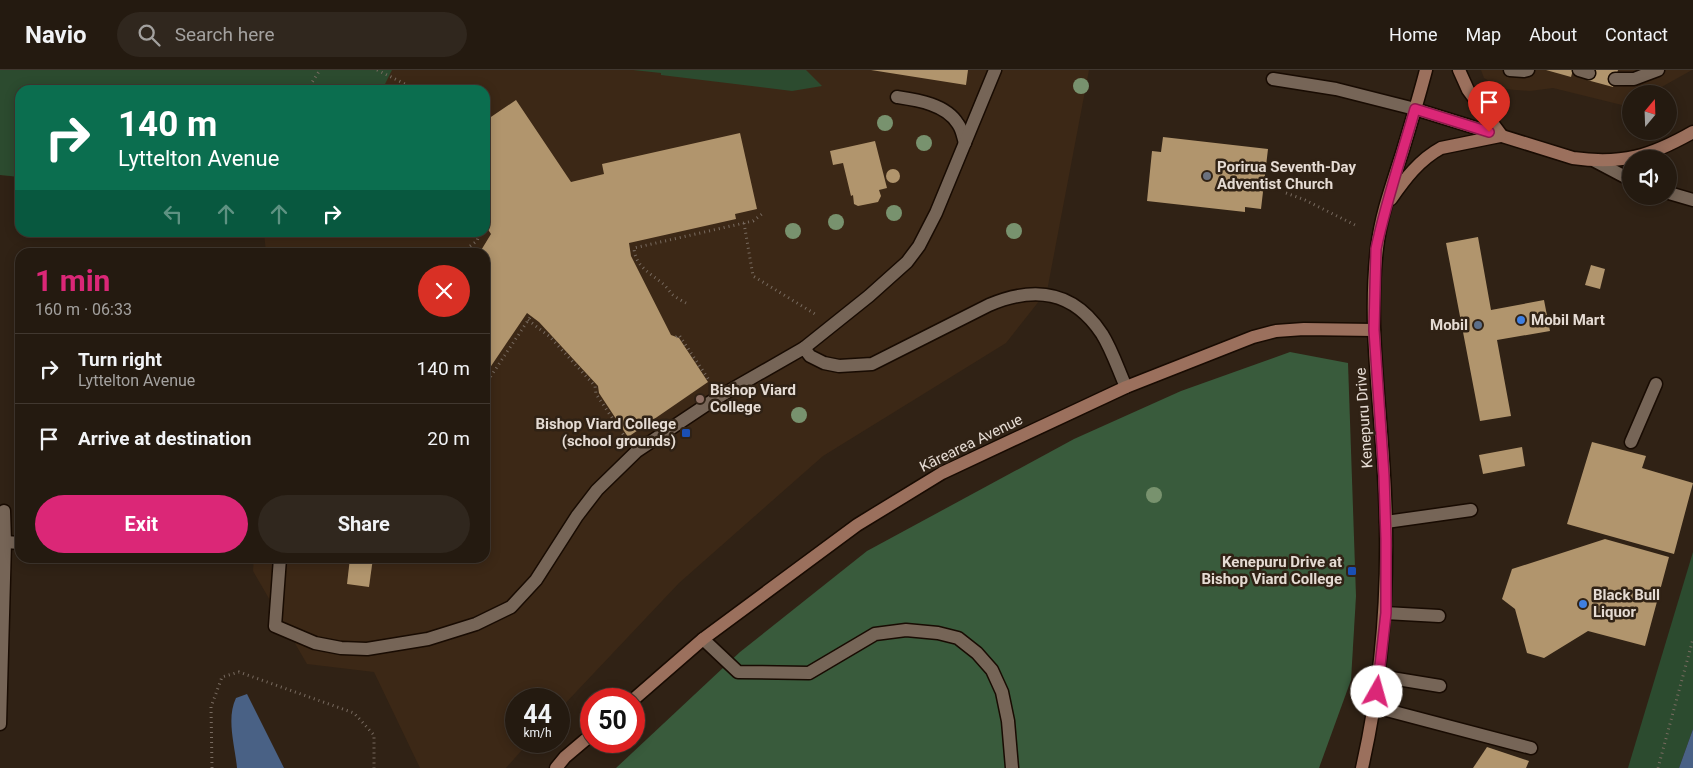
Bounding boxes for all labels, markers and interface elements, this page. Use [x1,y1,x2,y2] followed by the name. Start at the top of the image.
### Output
[117,12,467,57] search box
[25,21,87,49] text: Navio
[135,21,163,49] icon: search
[175,23,275,46] text: Search here
[1389,24,1438,45] text: Home
[1466,24,1501,45] text: Map
[1529,24,1577,45] text: About
[1605,24,1668,45] text: Contact
[1468,81,1510,132] pin
[1622,85,1678,140] north arrow
[1622,85,1677,205] map controls
[1475,88,1503,116] icon: arrive
[118,104,217,145] text: 140 m
[35,105,100,170] icon: right
[118,146,279,171] text: Lyttelton Avenue
[1622,150,1677,205] button: sound
[1217,158,1356,193] place label: Porirua Seventh-Day Adventist Church
[1201,170,1213,182] marker: Porirua Seventh-Day Adventist Church
[159,200,187,228] icon: left
[212,200,240,228] icon: ahead
[265,200,293,228] icon: ahead
[318,200,346,228] icon: right
[35,263,110,298] text: 1 min
[418,265,470,317] button: close
[35,300,132,319] text: 160 m · 06:33
[1531,311,1605,329] place label: Mobil Mart
[1515,314,1527,326] marker: Mobil Mart
[1430,316,1468,334] place label: Mobil
[1472,319,1484,331] marker: Mobil
[78,348,162,371] text: Turn right
[35,355,63,383] icon: right
[417,357,470,380] text: 140 m
[1352,367,1376,469] street label: Kenepuru Drive
[78,371,195,390] text: Lyttelton Avenue
[710,381,796,416] place label: Bishop Viard College
[694,393,706,405] marker: Bishop Viard College
[917,410,1026,476] street label: Kārearea Avenue
[535,415,676,450] place label: Bishop Viard College (school grounds)
[35,425,63,453] icon: arrive
[78,427,251,450] text: Arrive at destination
[427,427,470,450] text: 20 m
[680,427,692,439] marker: Bishop Viard College (school grounds)
[35,495,248,553] button: Exit
[258,495,470,553] button: Share
[1201,553,1342,588] place label: Kenepuru Drive at Bishop Viard College
[1346,565,1358,577] marker: Kenepuru Drive at Bishop Viard College
[1593,586,1660,621] place label: Black Bull Liquor
[1577,598,1589,610] marker: Black Bull Liquor
[1350,665,1402,717] position arrow
[580,688,645,753] speed limit sign: 50
[523,700,552,729] text: 44
[523,726,552,740] text: km/h

